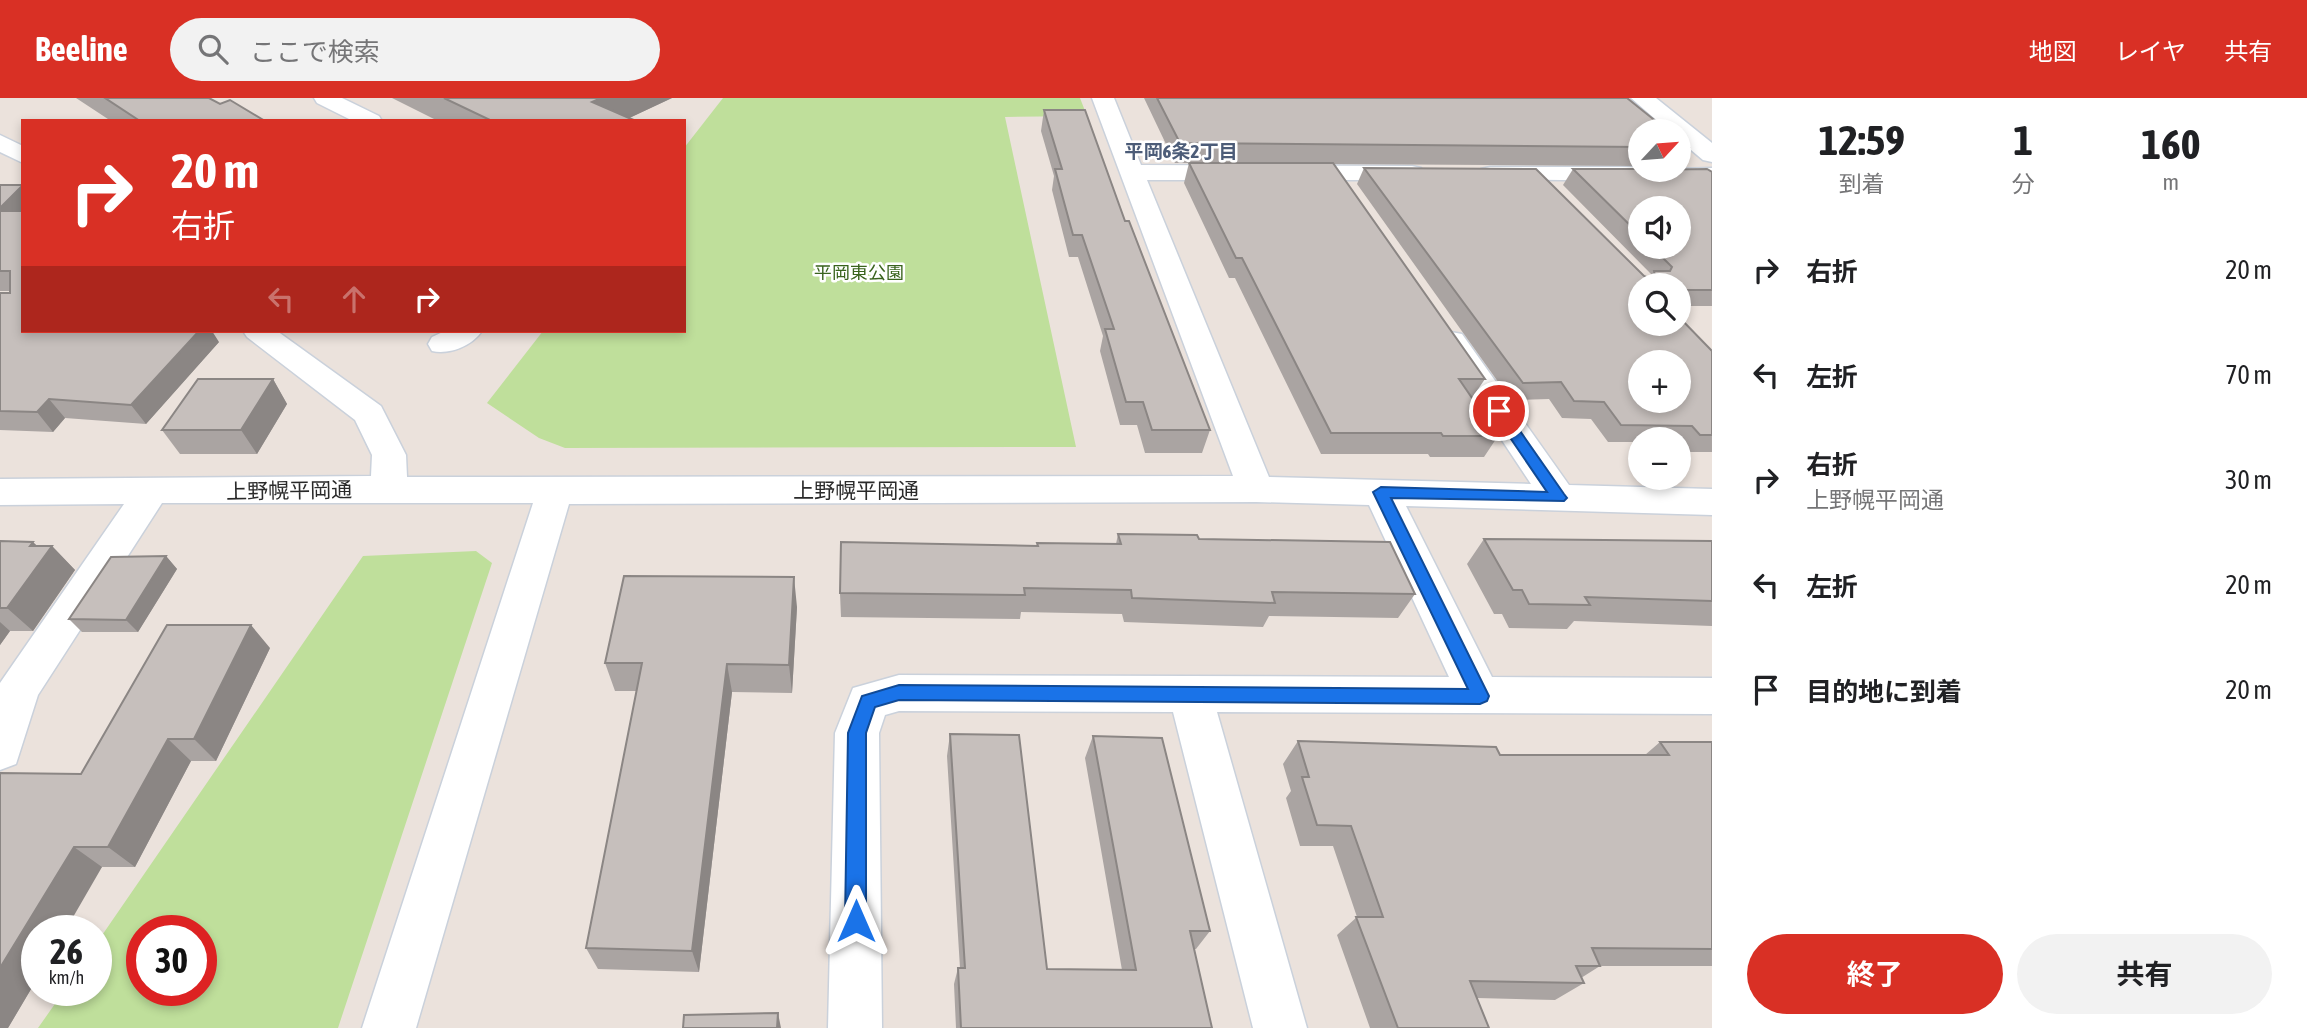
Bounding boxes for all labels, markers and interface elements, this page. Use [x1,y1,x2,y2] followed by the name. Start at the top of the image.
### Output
[170,18,660,81] search box
[35,30,128,68] text: Beeline
[194,30,232,68] icon: search
[250,37,380,67] text: ここで検索
[2029,38,2077,65] text: 地図
[2115,38,2186,65] text: レイヤ
[2224,38,2272,65] text: 共有
[1819,116,1905,164] text: 12:59
[2013,116,2033,164] text: 1
[1628,119,1690,182] north arrow
[1628,119,1691,490] map controls
[2141,120,2200,168] text: 160
[1125,140,1237,162] district label: 平岡6条2丁目
[171,142,259,198] text: 20 m
[56,147,147,238] icon: right
[2163,169,2179,195] text: m
[1839,171,1885,197] text: 到着
[2012,171,2035,197] text: 分
[1628,196,1691,259] button: sound
[171,207,235,244] text: 右折
[1747,251,1785,289] icon: right
[2225,255,2272,285] text: 20 m
[1806,257,1858,287] text: 右折
[814,262,904,283] park label: 平岡東公園
[1628,273,1691,336] button: search
[262,280,300,318] icon: left
[335,280,373,318] icon: ahead
[408,280,446,318] icon: right
[1628,350,1691,413] button: +
[1747,356,1785,394] icon: left
[2225,360,2272,390] text: 70 m
[1806,362,1858,392] text: 左折
[1469,381,1529,441] pin
[1480,392,1518,430] icon: arrive
[1628,427,1691,490] button: −
[1806,450,1858,480] text: 右折
[1747,461,1785,499] icon: right
[2225,465,2272,495] text: 30 m
[226,477,352,503] street label: 上野幌平岡通
[793,478,919,502] street label: 上野幌平岡通
[1806,487,1944,513] text: 上野幌平岡通
[1747,566,1785,604] icon: left
[2225,570,2272,600] text: 20 m
[1806,572,1858,602] text: 左折
[1747,671,1785,709] icon: arrive
[2225,675,2272,705] text: 20 m
[1806,677,1962,707] text: 目的地に到着
[819,884,893,958] position arrow
[126,915,217,1006] speed limit sign: 30
[50,931,83,971] text: 26
[1747,934,2003,1014] button: 終了
[2017,934,2272,1014] button: 共有
[49,967,84,988] text: km/h

